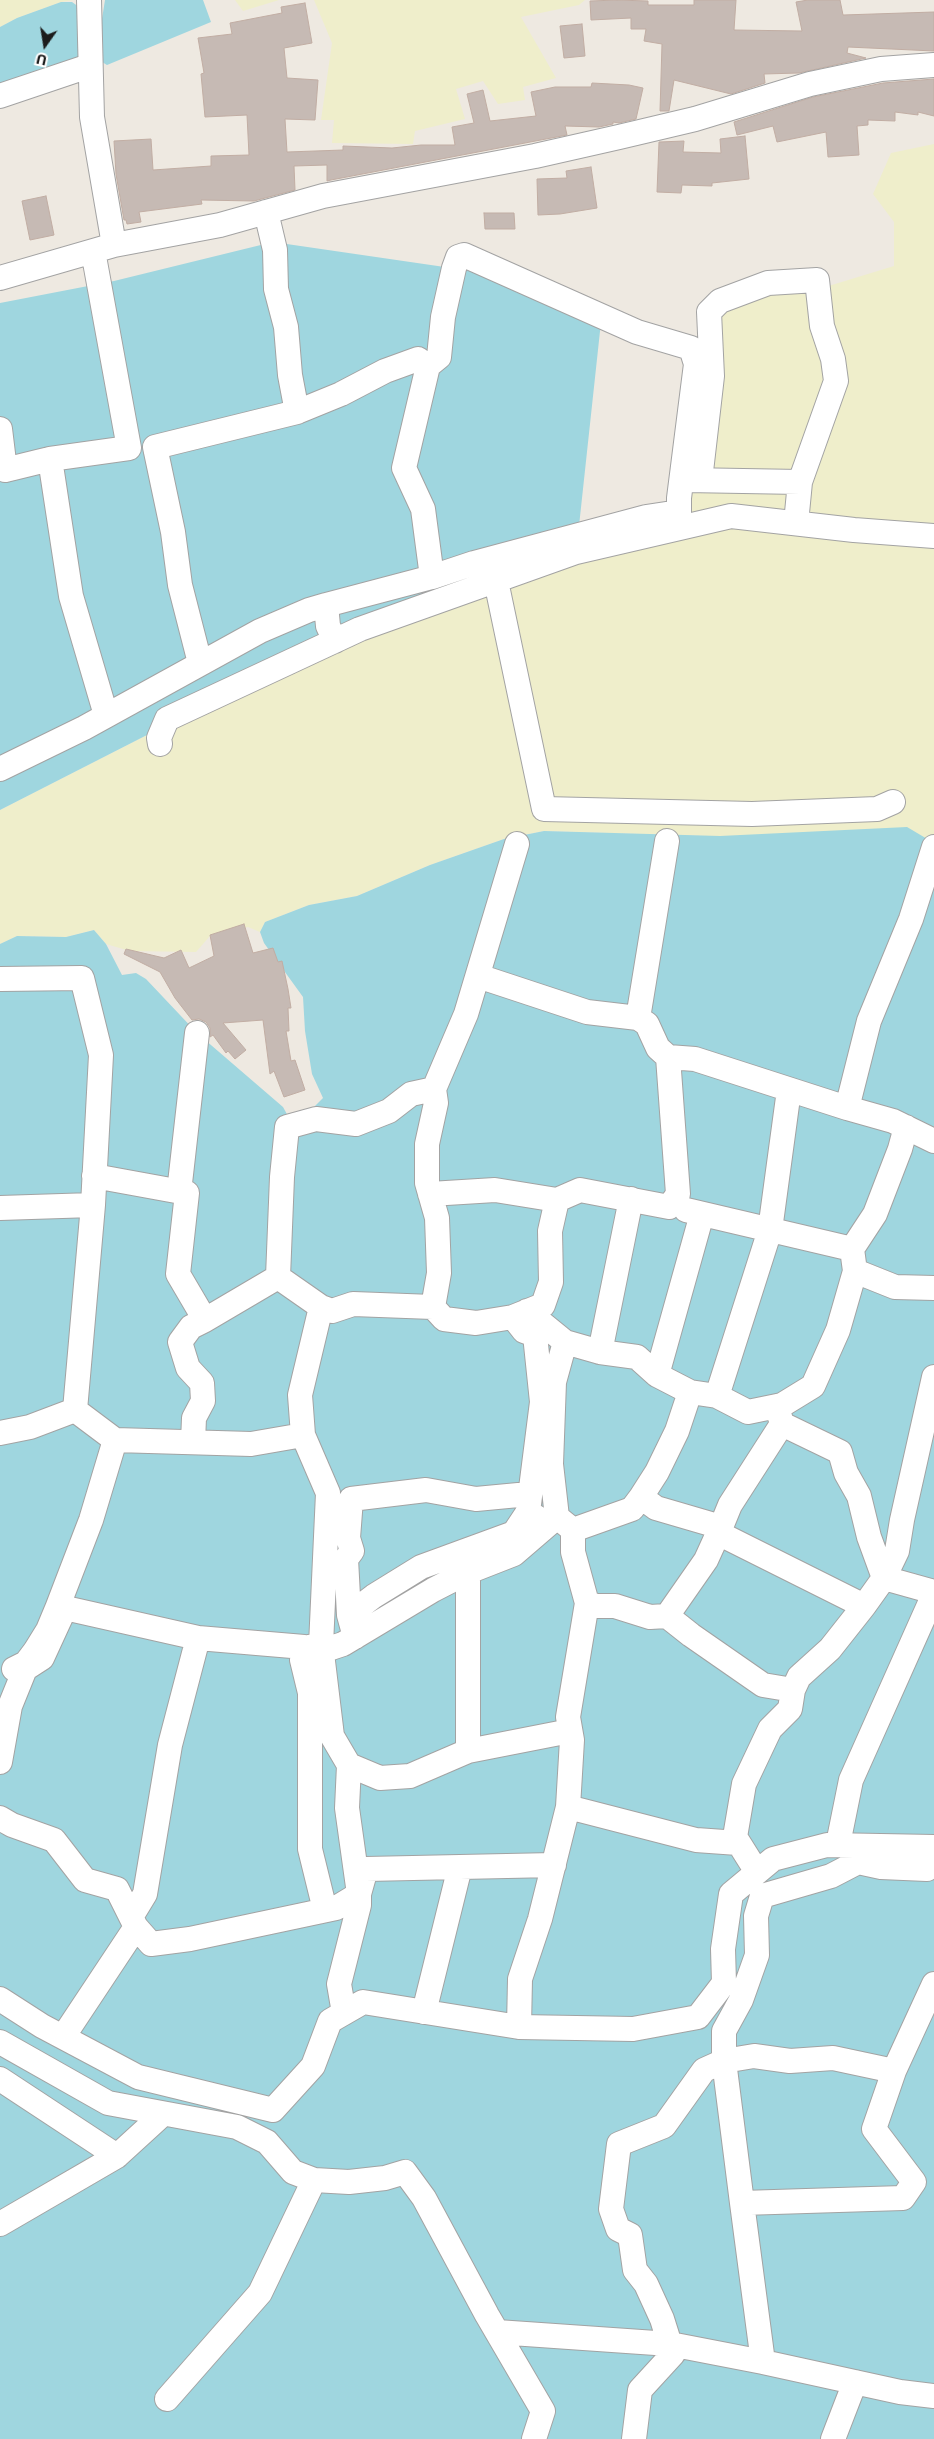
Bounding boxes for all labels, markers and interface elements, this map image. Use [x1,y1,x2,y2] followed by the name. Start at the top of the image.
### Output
[20,20,70,70] north arrow
[35,51,48,70] text: U

